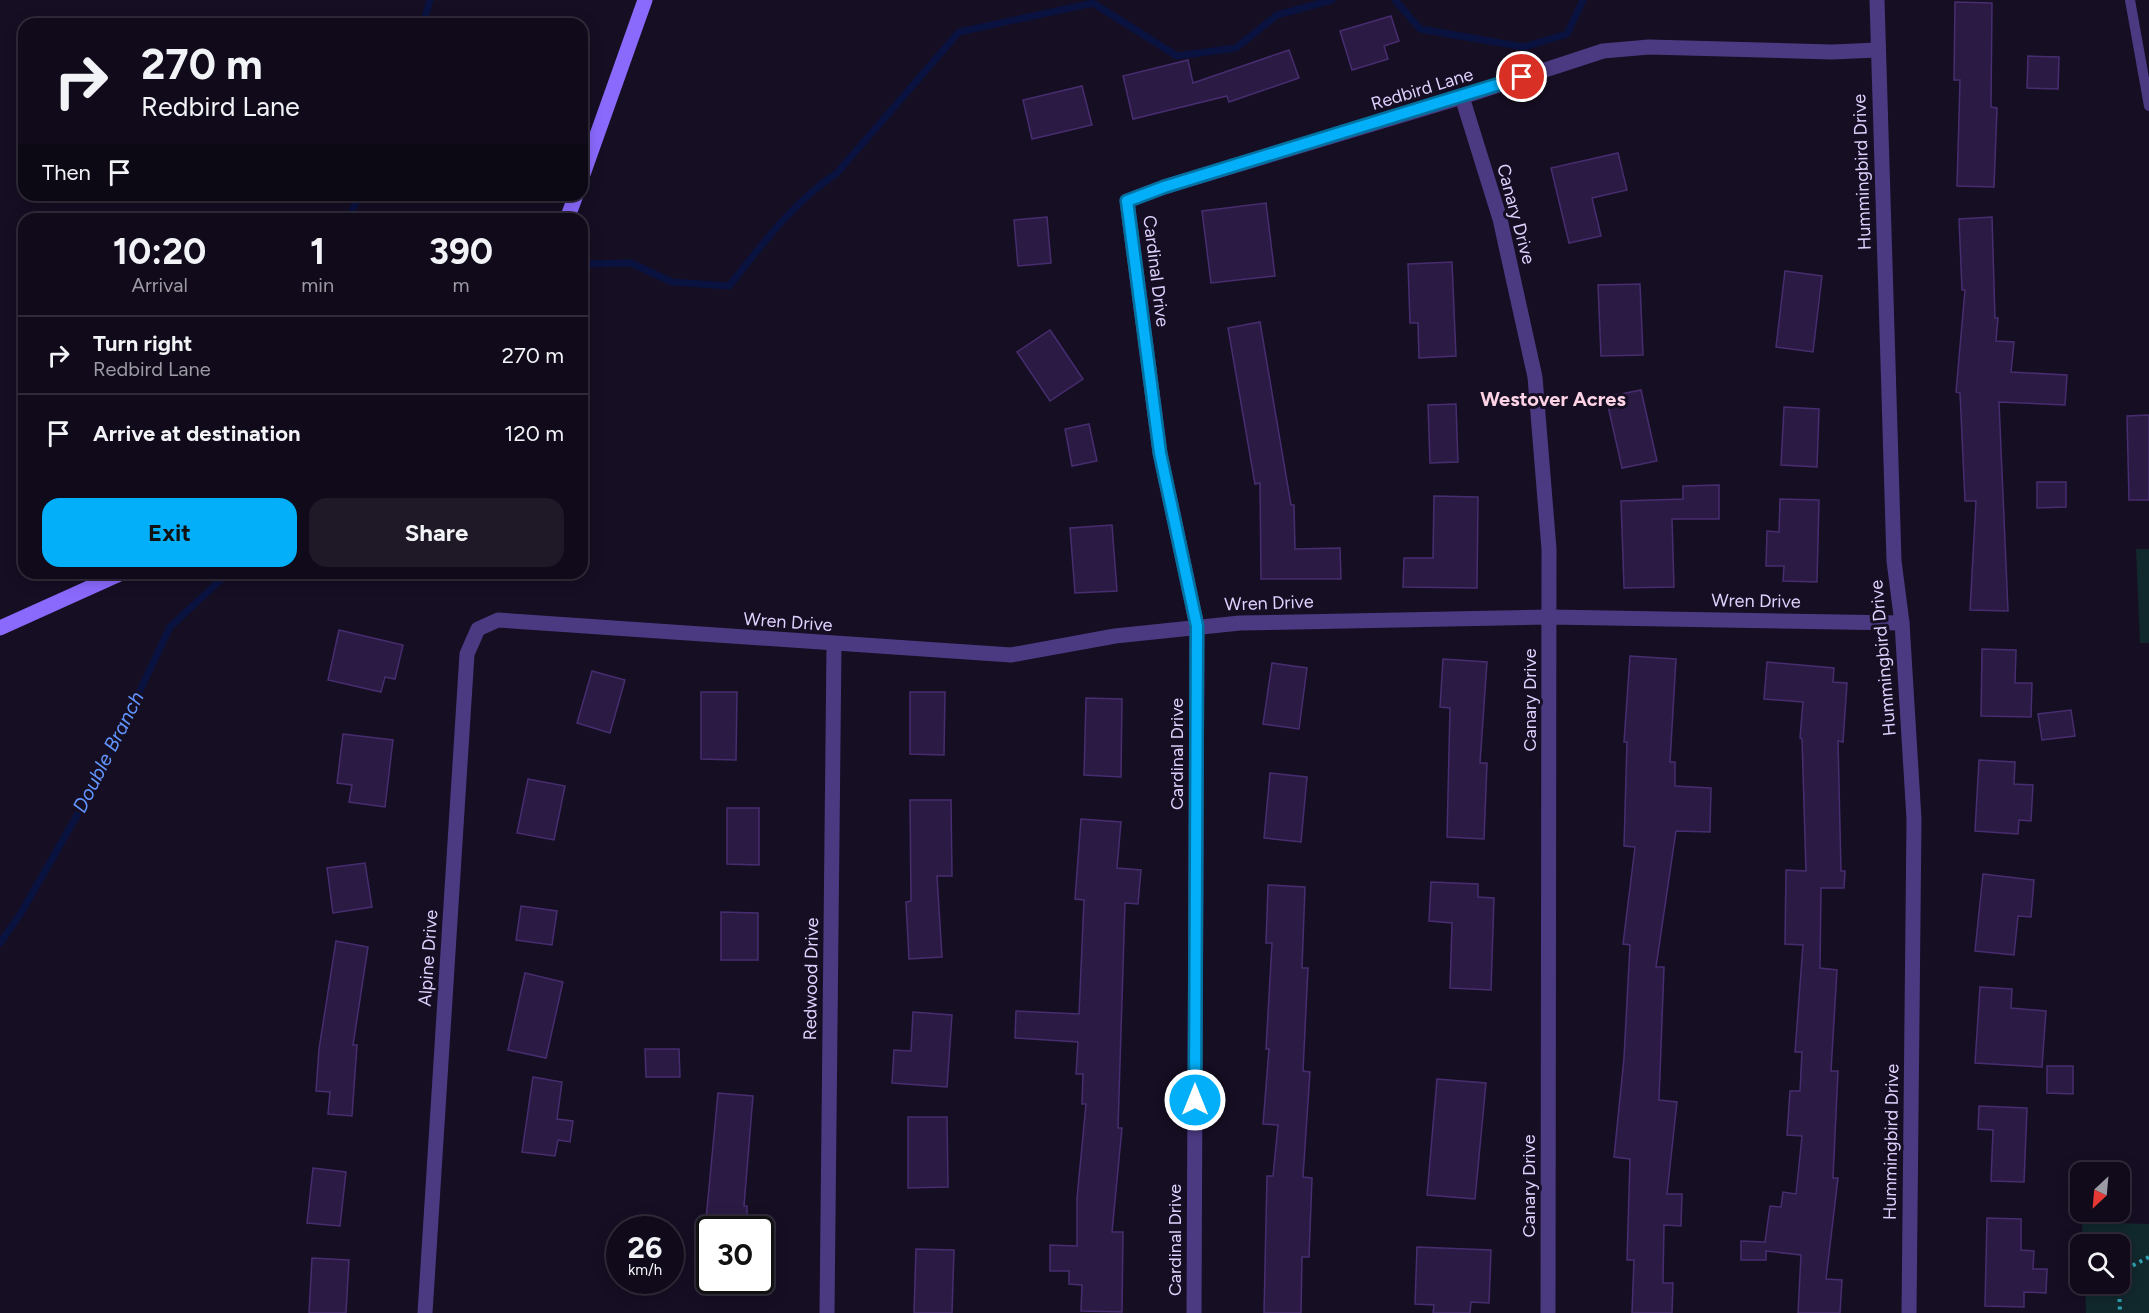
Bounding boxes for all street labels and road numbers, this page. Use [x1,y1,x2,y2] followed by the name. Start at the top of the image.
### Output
[1368,63,1476,115] street label: Redbird Lane
[1848,93,1876,251] street label: Hummingbird Drive
[1492,161,1540,267] street label: Canary Drive
[1138,214,1174,328] street label: Cardinal Drive
[1865,579,1901,737] street label: Hummingbird Drive
[1711,589,1801,613] street label: Wren Drive
[1224,590,1314,616] street label: Wren Drive
[743,608,833,636] street label: Wren Drive
[1519,648,1541,752] street label: Canary Drive
[1166,698,1188,810] street label: Cardinal Drive
[414,909,442,1007] street label: Alpine Drive
[799,917,823,1041] street label: Redwood Drive
[1879,1063,1903,1220] street label: Hummingbird Drive
[1518,1134,1540,1238] street label: Canary Drive
[1164,1184,1186,1296] street label: Cardinal Drive

